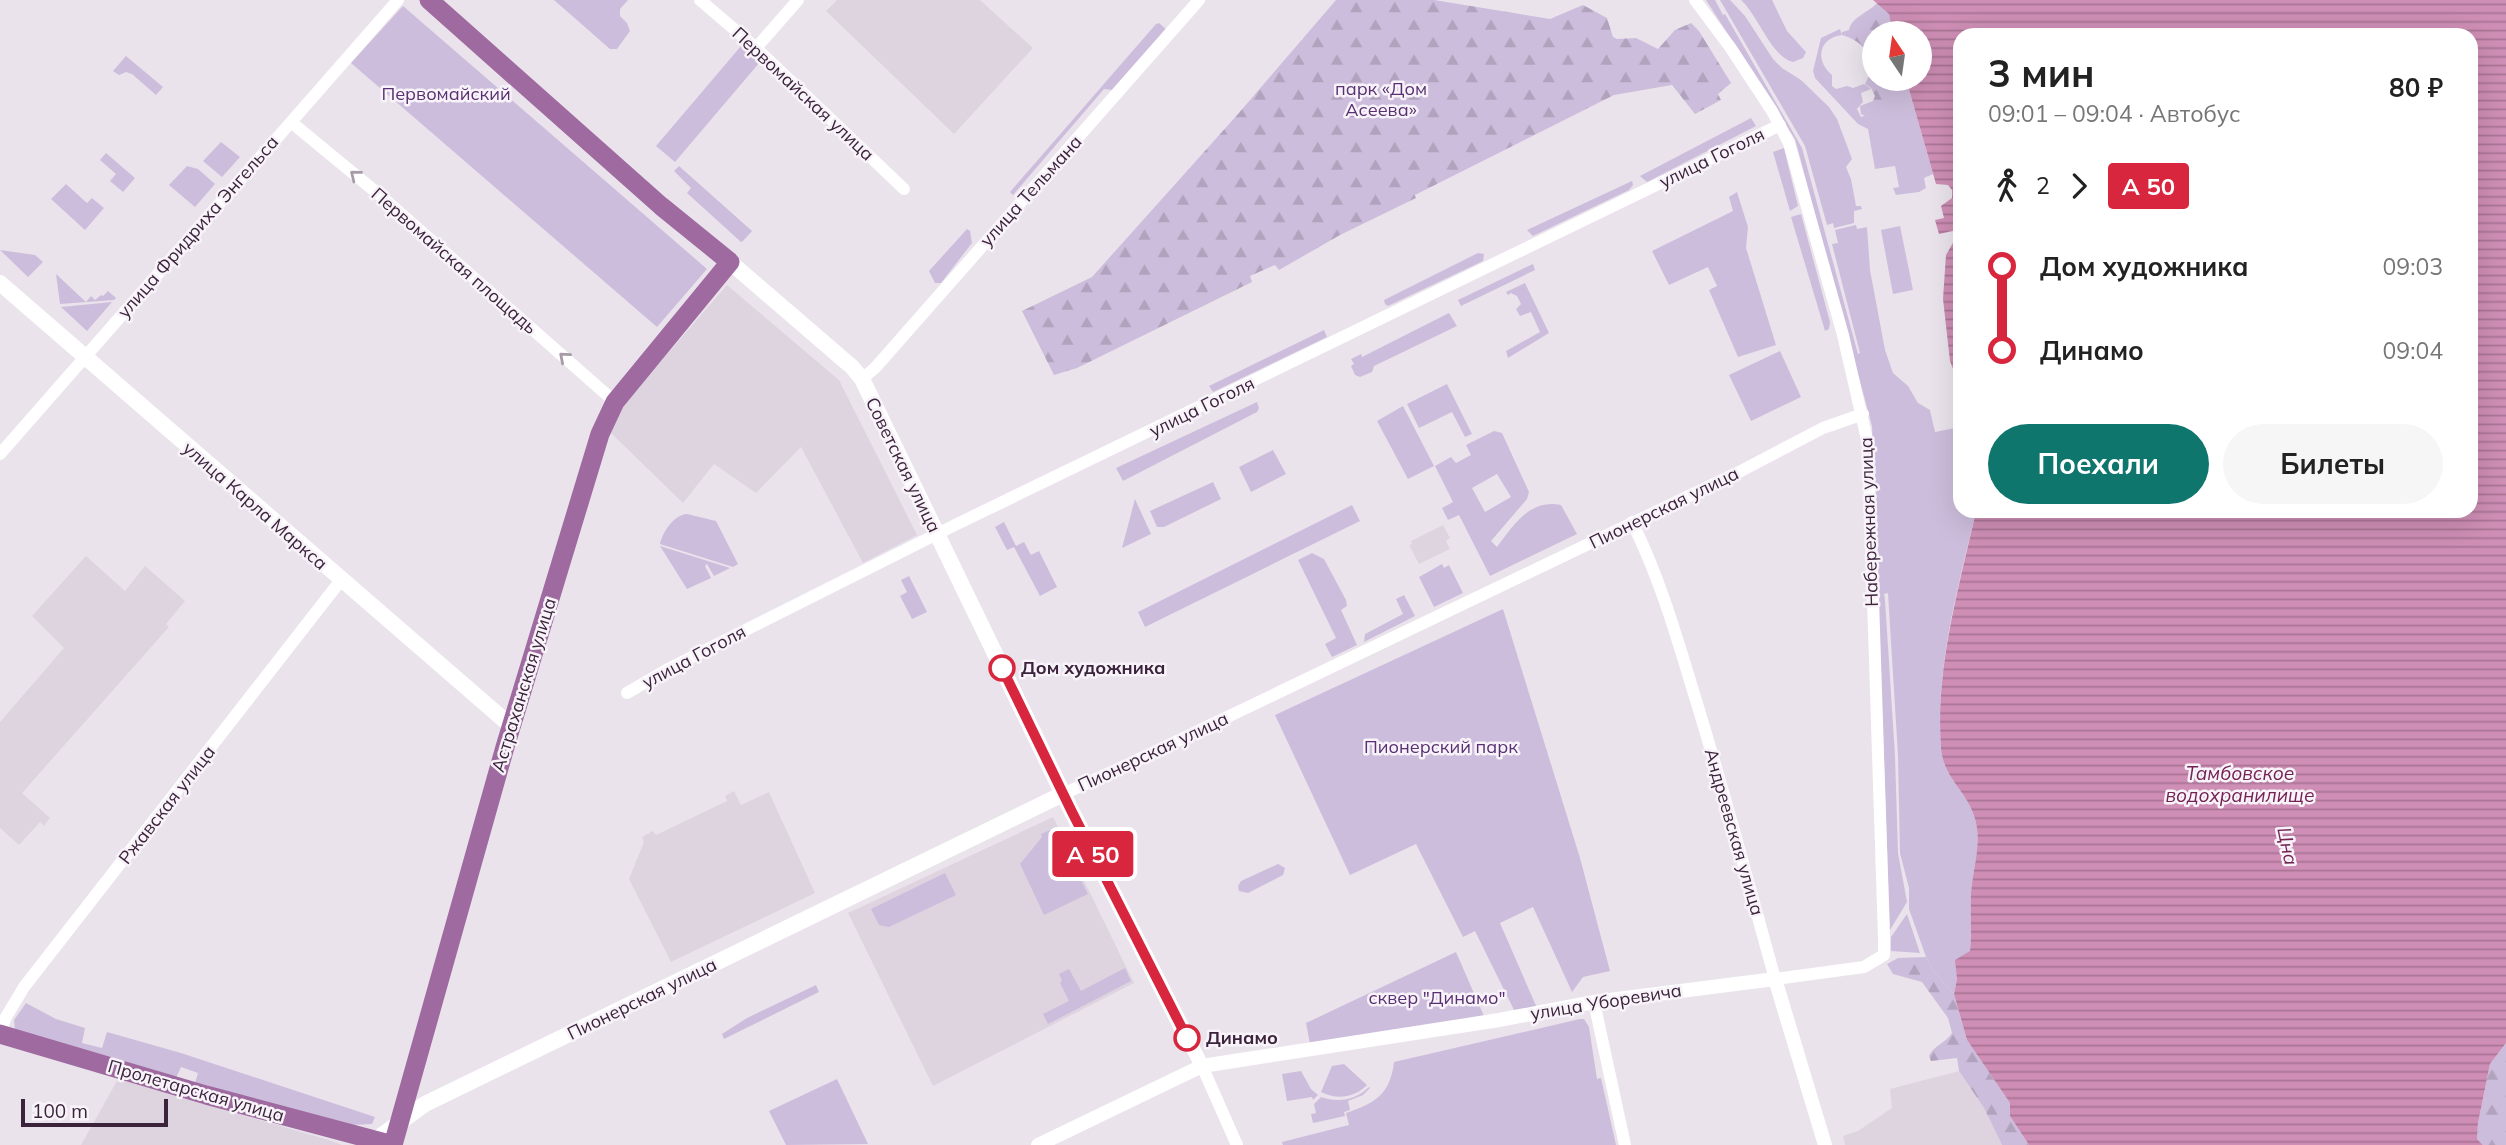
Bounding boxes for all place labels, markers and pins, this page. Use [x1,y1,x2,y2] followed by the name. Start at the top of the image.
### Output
[989,655,1015,681] marker: Дом художника
[1021,656,1165,679] place label: Дом художника
[1174,1025,1200,1051] marker: Динамо
[1206,1026,1278,1049] place label: Динамо

